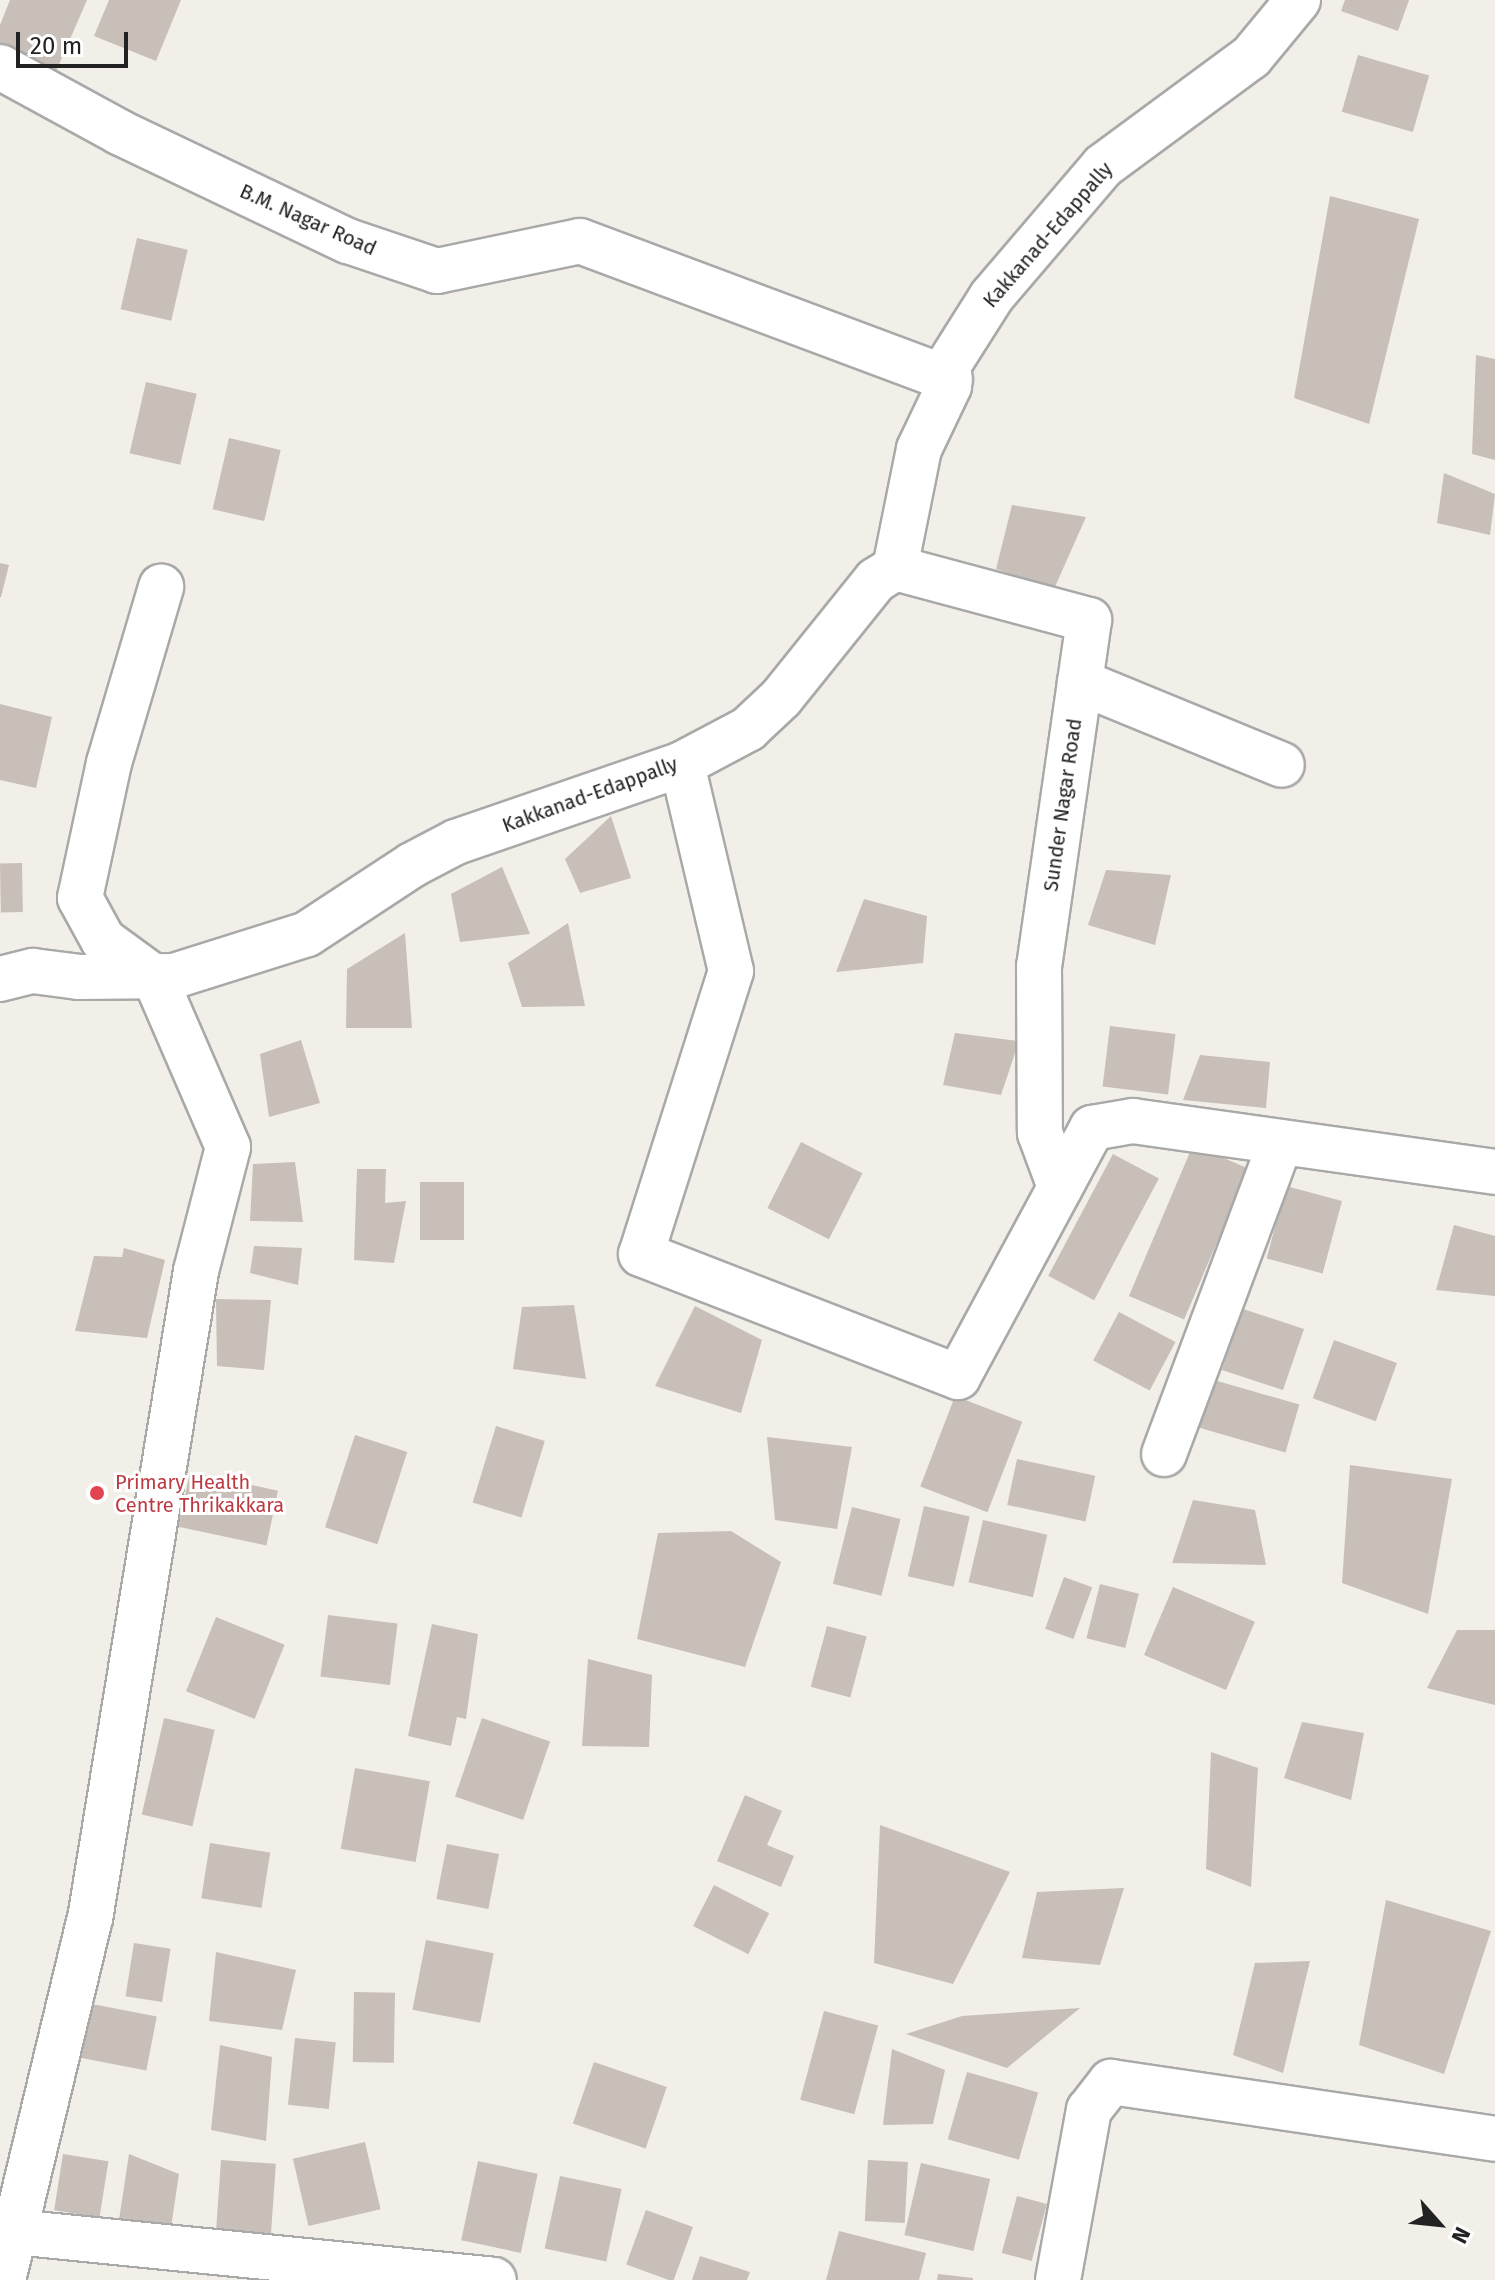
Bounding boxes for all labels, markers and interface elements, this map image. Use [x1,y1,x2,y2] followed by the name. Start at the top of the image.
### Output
[20,16,132,66] scale bar
[30,32,82,60] text: 20 m
[978,157,1118,313] street label: Kakkanad-Edappally
[236,179,380,261] street label: B.M. Nagar Road
[1039,717,1087,893] street label: Sunder Nagar Road
[499,752,681,838] street label: Kakkanad-Edappally
[115,1470,284,1517] place label: Primary Health Centre Thrikakkara
[86,1482,108,1504] marker: Primary Health Centre Thrikakkara
[1399,2184,1479,2264] north arrow
[1445,2222,1476,2248] text: N

